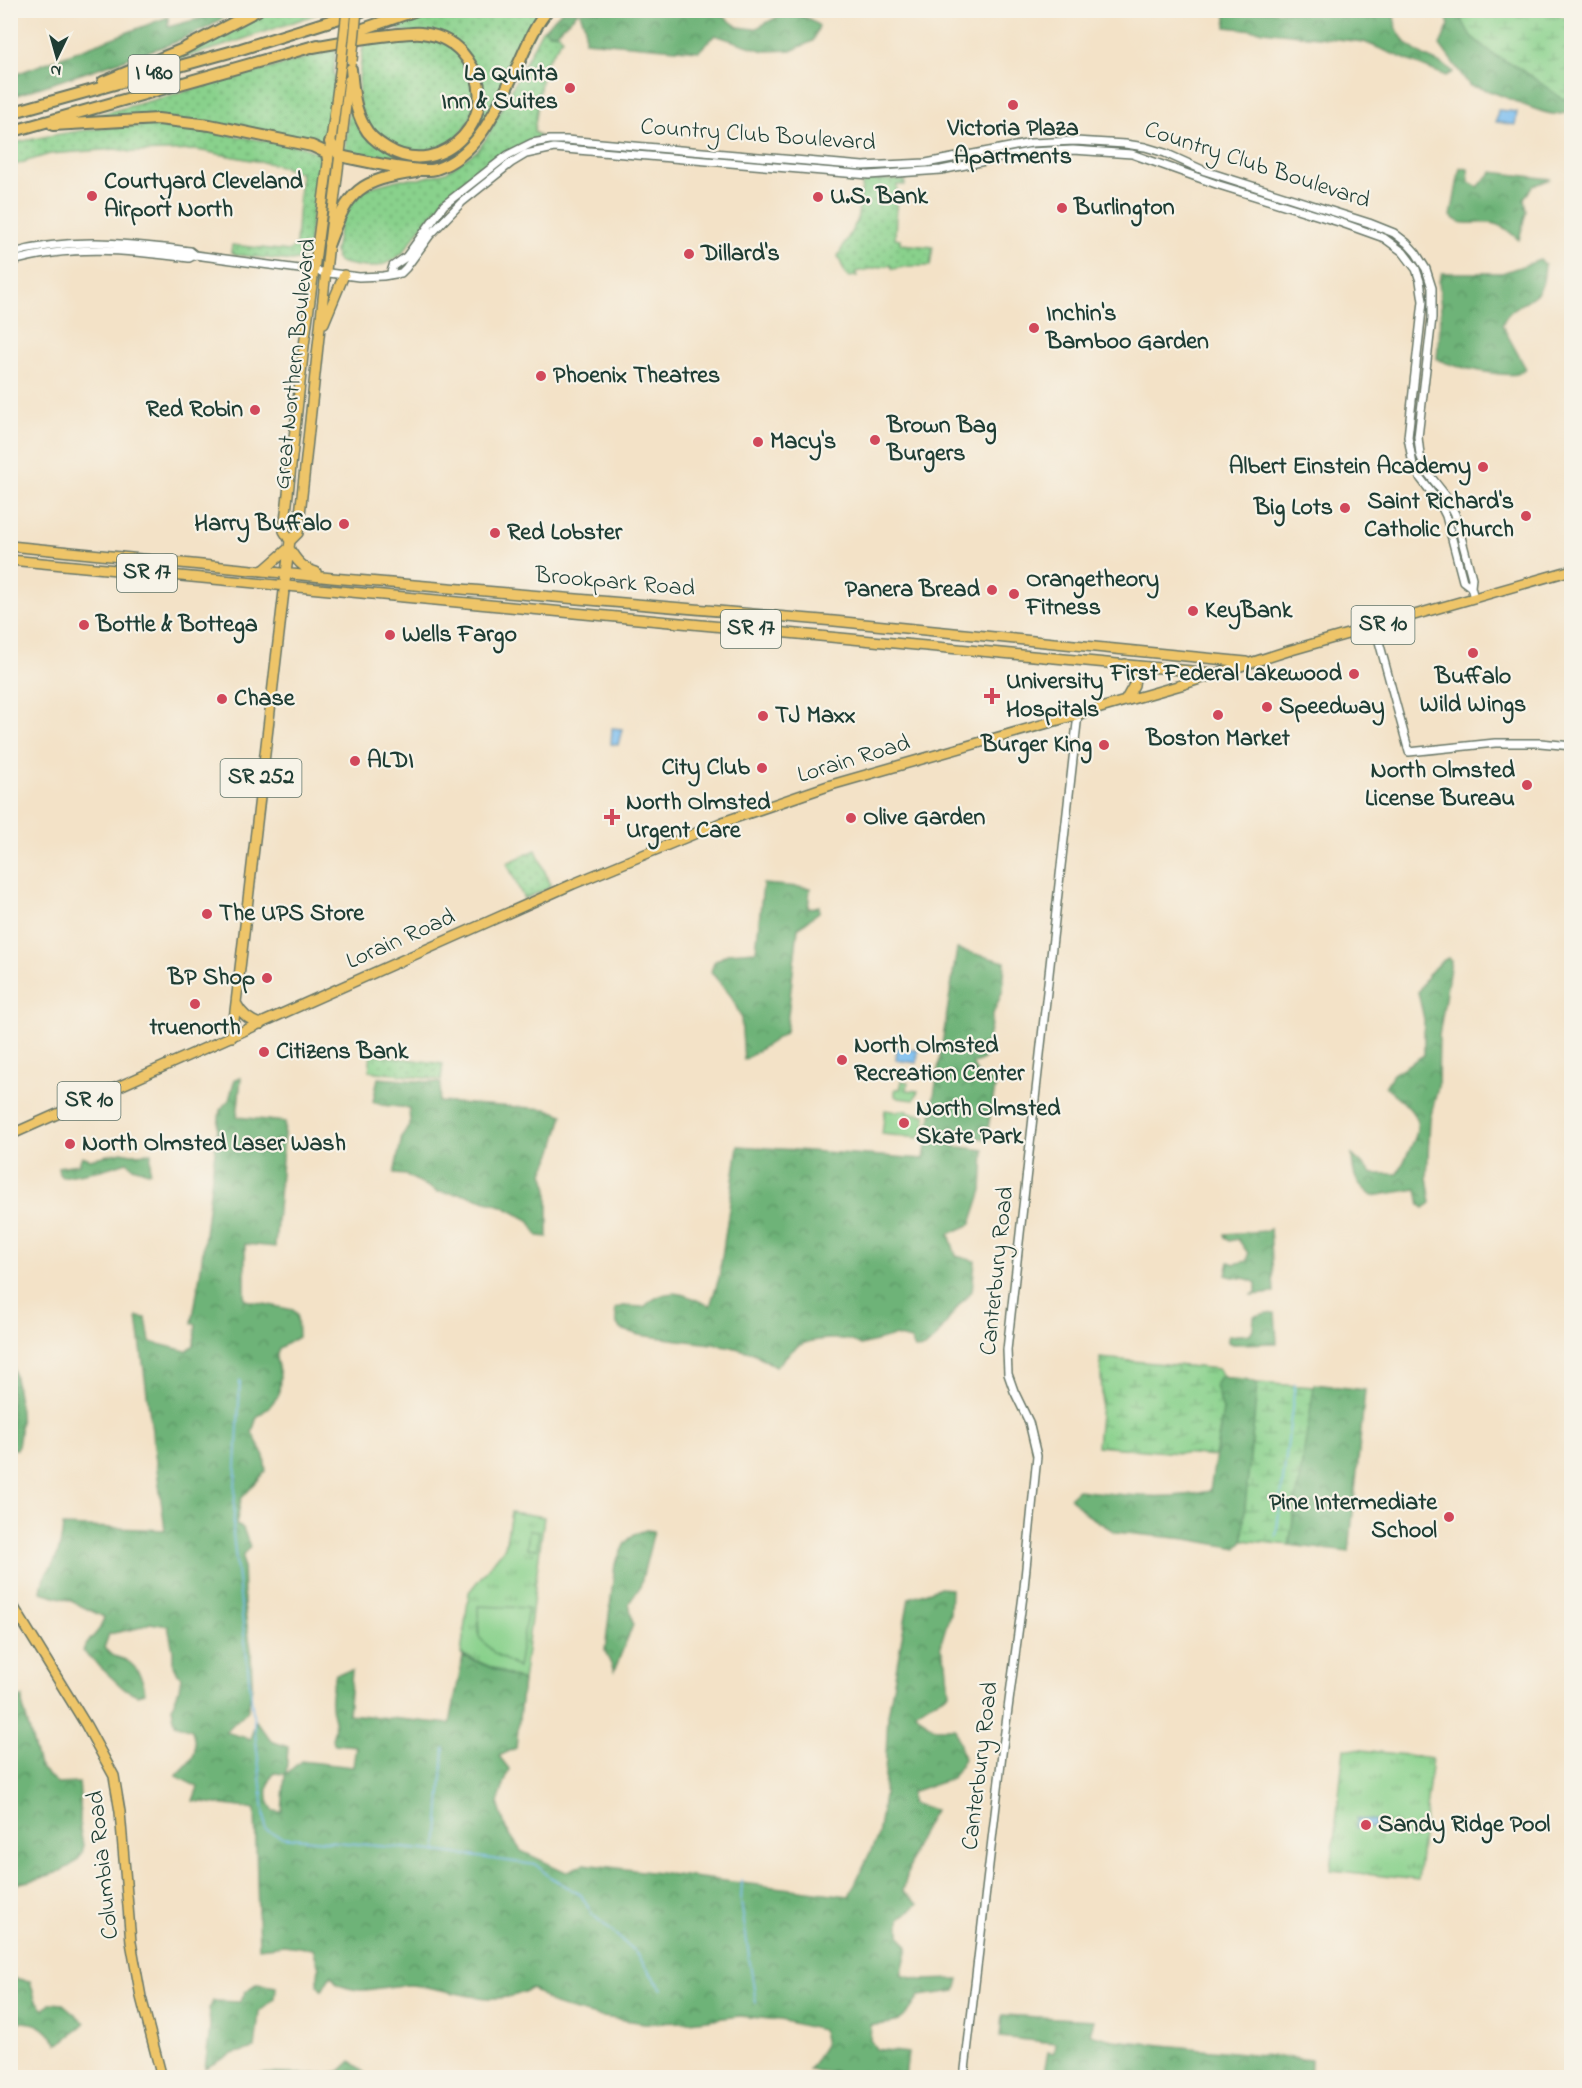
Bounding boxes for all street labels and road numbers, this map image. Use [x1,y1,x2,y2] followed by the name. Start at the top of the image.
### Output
[128,55,180,93] road number: I 480
[639,110,877,163] street label: Country Club Boulevard
[1139,113,1375,220] street label: Country Club Boulevard
[265,236,327,491] street label: Great Northern Boulevard
[117,554,177,592] road number: SR 17
[533,558,697,607] street label: Brookpark Road
[1352,606,1414,644] road number: SR 10
[721,610,781,648] road number: SR 17
[793,726,915,794] street label: Lorain Road
[220,759,302,797] road number: SR 252
[341,900,462,980] street label: Lorain Road
[58,1082,121,1120] road number: SR 10
[972,1184,1025,1357] street label: Canterbury Road
[953,1679,1010,1852] street label: Canterbury Road
[79,1788,129,1941] street label: Columbia Road

